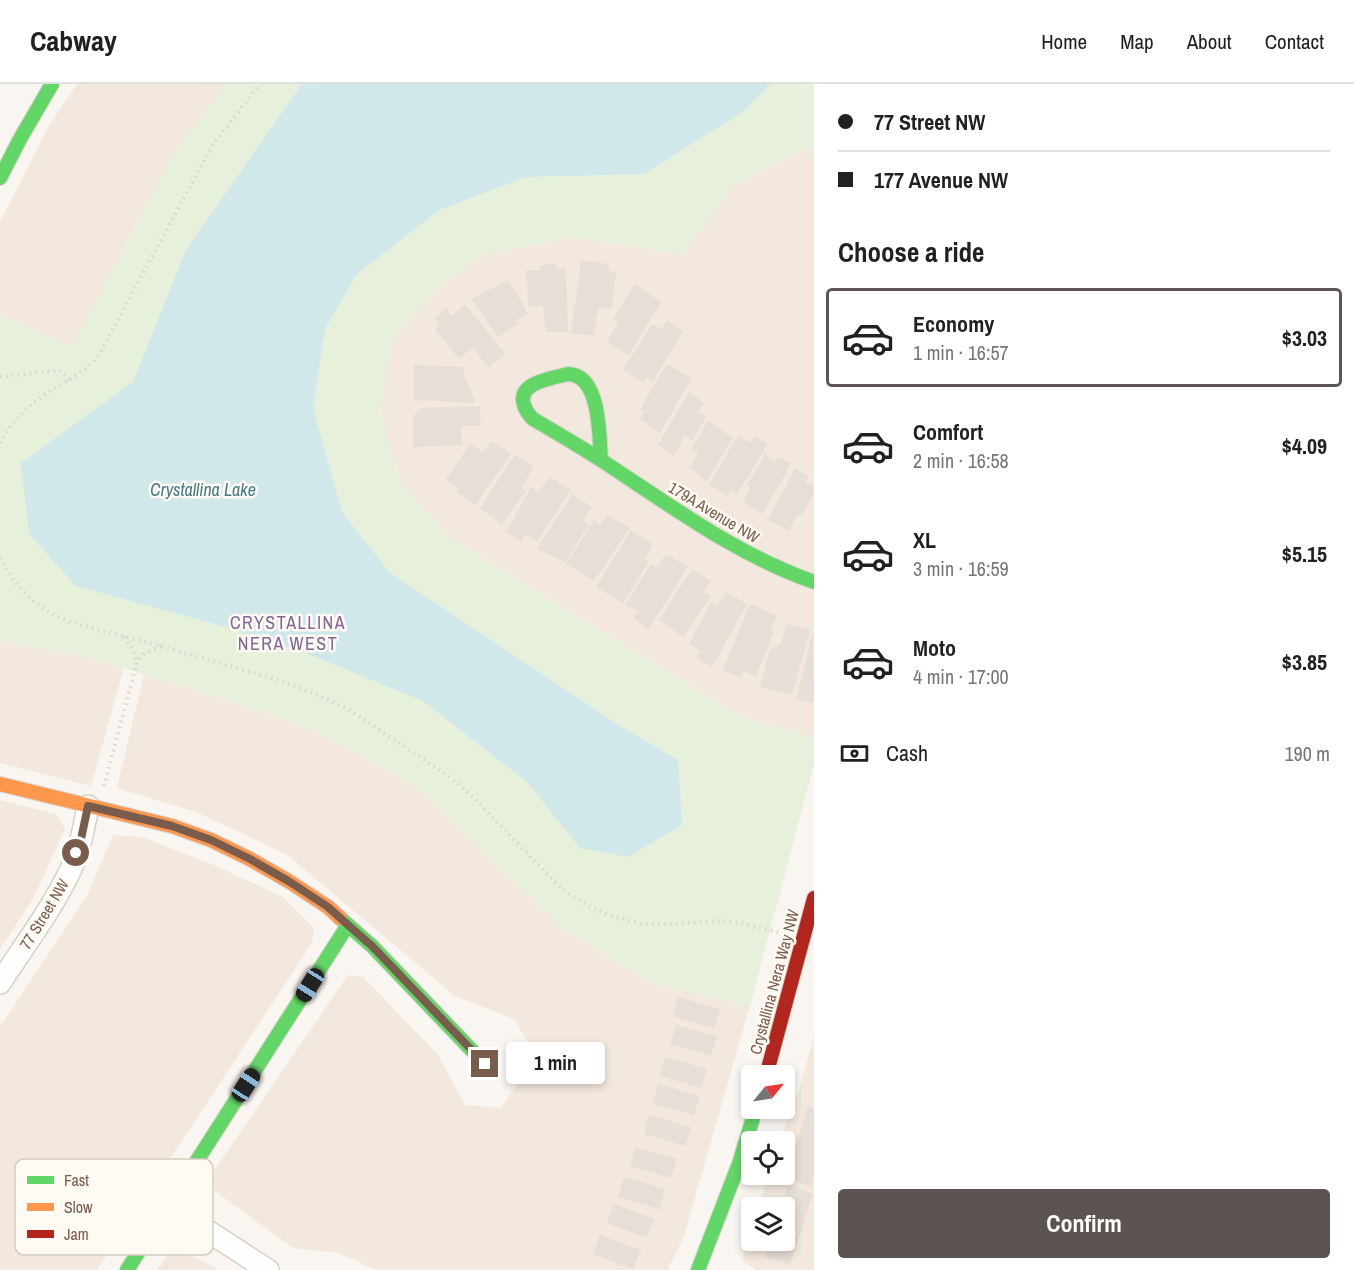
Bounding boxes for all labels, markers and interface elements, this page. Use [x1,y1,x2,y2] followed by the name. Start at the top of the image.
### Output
[30,22,117,60] text: Cabway
[1041,27,1087,56] text: Home
[1120,27,1154,56] text: Map
[1187,27,1232,56] text: About
[1265,27,1324,56] text: Contact
[874,107,985,137] text: 77 Street NW
[874,165,1008,195] text: 177 Avenue NW
[838,234,984,270] text: Choose a ride
[913,309,994,339] text: Economy
[841,311,895,365] icon: car
[1282,323,1327,353] text: $3.03
[913,339,1009,366] text: 1 min · 16:57
[913,417,983,447] text: Comfort
[841,419,895,473] icon: car
[1282,431,1327,461] text: $4.09
[913,447,1009,474] text: 2 min · 16:58
[664,476,764,548] street label: 179A Avenue NW
[150,477,256,502] water label: Crystallina Lake
[913,525,936,555] text: XL
[841,527,895,581] icon: car
[1282,539,1327,569] text: $5.15
[913,555,1009,582] text: 3 min · 16:59
[230,610,346,656] district label: CRYSTALLINA NERA WEST
[913,633,956,663] text: Moto
[841,635,895,689] icon: car
[1282,647,1327,677] text: $3.85
[913,663,1009,690] text: 4 min · 17:00
[838,737,871,770] icon: cash
[886,738,928,768] text: Cash
[1284,740,1330,767] text: 190 m
[62,839,89,866] route start
[14,874,74,953] street label: 77 Street NW
[744,907,804,1057] street label: Crystallina Nera Way NW
[293,965,327,1005] car
[506,1043,605,1085] callout: 1 min
[534,1049,577,1076] text: 1 min
[471,1050,498,1077] route end
[229,1065,263,1105] car
[741,1065,795,1119] north arrow
[741,1065,795,1251] map controls
[741,1131,795,1185] button: locate
[15,1159,213,1255] legend
[64,1169,89,1191] text: Fast
[838,1189,1330,1258] button: Confirm
[64,1196,93,1218] text: Slow
[741,1197,795,1251] button: layers
[64,1223,89,1245] text: Jam

